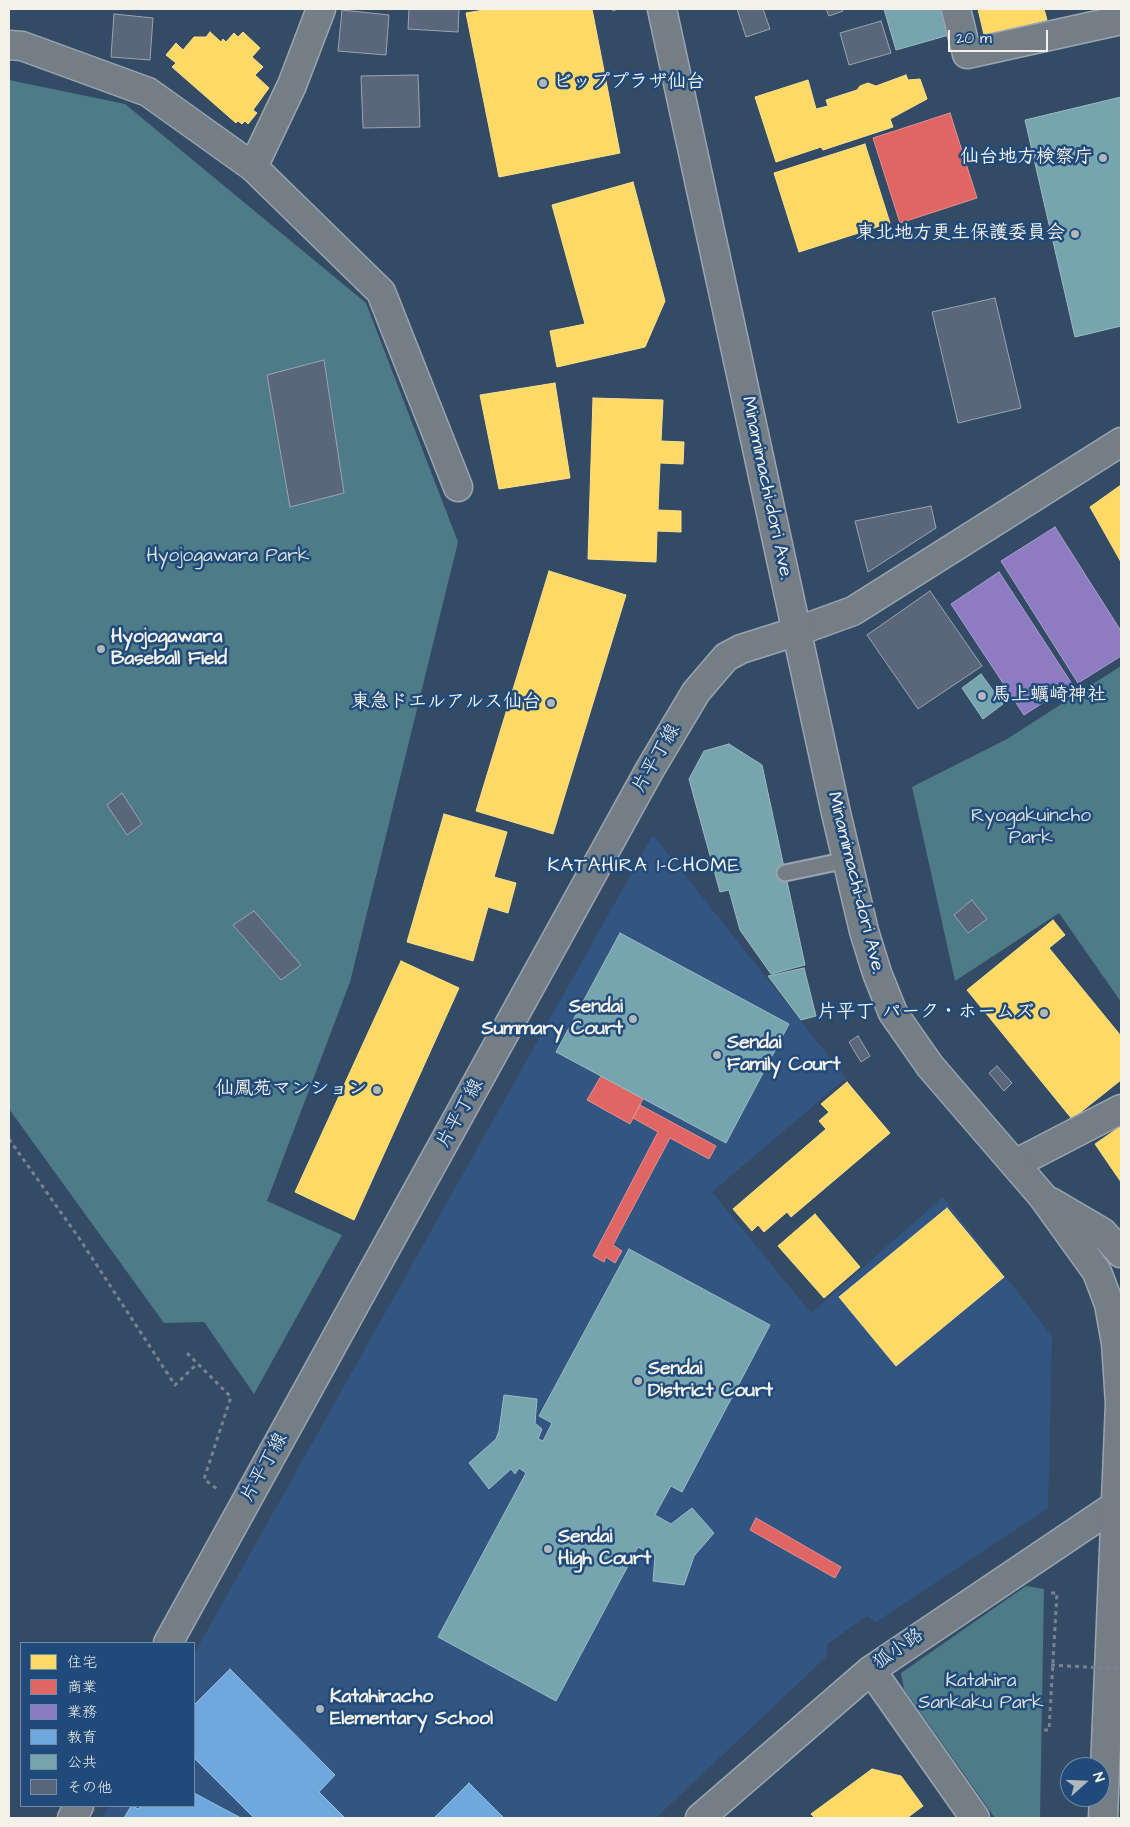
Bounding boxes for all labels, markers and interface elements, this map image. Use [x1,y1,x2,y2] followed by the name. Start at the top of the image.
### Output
[950,20,1050,52] scale bar
[956,28,992,49] text: 20 m
[553,72,705,94] place label: ビッププラザ仙台
[537,77,549,89] marker: ビッププラザ仙台
[960,147,1093,169] place label: 仙台地方検察庁
[1097,152,1109,164] marker: 仙台地方検察庁
[856,223,1065,245] place label: 東北地方更生保護委員会
[1069,228,1081,240] marker: 東北地方更生保護委員会
[735,394,797,582] street label: Minamimachi-dori Ave.
[147,546,309,568] park label: Hyojogawara Park
[111,627,227,671] place label: Hyojogawara Baseball Field
[95,643,107,655] marker: Hyojogawara Baseball Field
[992,685,1106,707] place label: 馬上蠣崎神社
[976,690,988,702] marker: 馬上蠣崎神社
[351,692,541,714] place label: 東急ドエルアルス仙台
[545,697,557,709] marker: 東急ドエルアルス仙台
[628,720,686,798] street label: 片平丁線
[821,790,889,976] street label: Minamimachi-dori Ave.
[971,806,1091,850] park label: Ryogakuincho Park
[545,855,743,879] district label: KATAHIRA 1-CHOME
[481,997,623,1041] place label: Sendai Summary Court
[817,1002,1034,1024] place label: 片平丁 パーク・ホームズ
[1038,1007,1050,1019] marker: 片平丁 パーク・ホームズ
[627,1013,639,1025] marker: Sendai Summary Court
[727,1033,840,1077] place label: Sendai Family Court
[711,1049,723,1061] marker: Sendai Family Court
[433,1075,489,1153] street label: 片平丁線
[215,1079,367,1101] place label: 仙鳳苑マンション
[371,1084,383,1096] marker: 仙鳳苑マンション
[648,1359,773,1403] place label: Sendai District Court
[632,1375,644,1387] marker: Sendai District Court
[237,1429,293,1507] street label: 片平丁線
[558,1527,651,1571] place label: Sendai High Court
[542,1543,554,1555] marker: Sendai High Court
[869,1624,929,1676] street label: 狐小路
[20,1642,195,1807] legend
[67,1652,97,1673] text: 住宅
[918,1671,1044,1715] park label: Katahira Sankaku Park
[67,1677,97,1698] text: 商業
[330,1687,493,1731] place label: Katahiracho Elementary School
[67,1702,97,1723] text: 業務
[314,1703,326,1715] marker: Katahiracho Elementary School
[67,1727,97,1748] text: 教育
[67,1752,97,1773] text: 公共
[1060,1757,1110,1807] north arrow
[1087,1770,1109,1785] text: N
[67,1777,112,1798] text: その他

